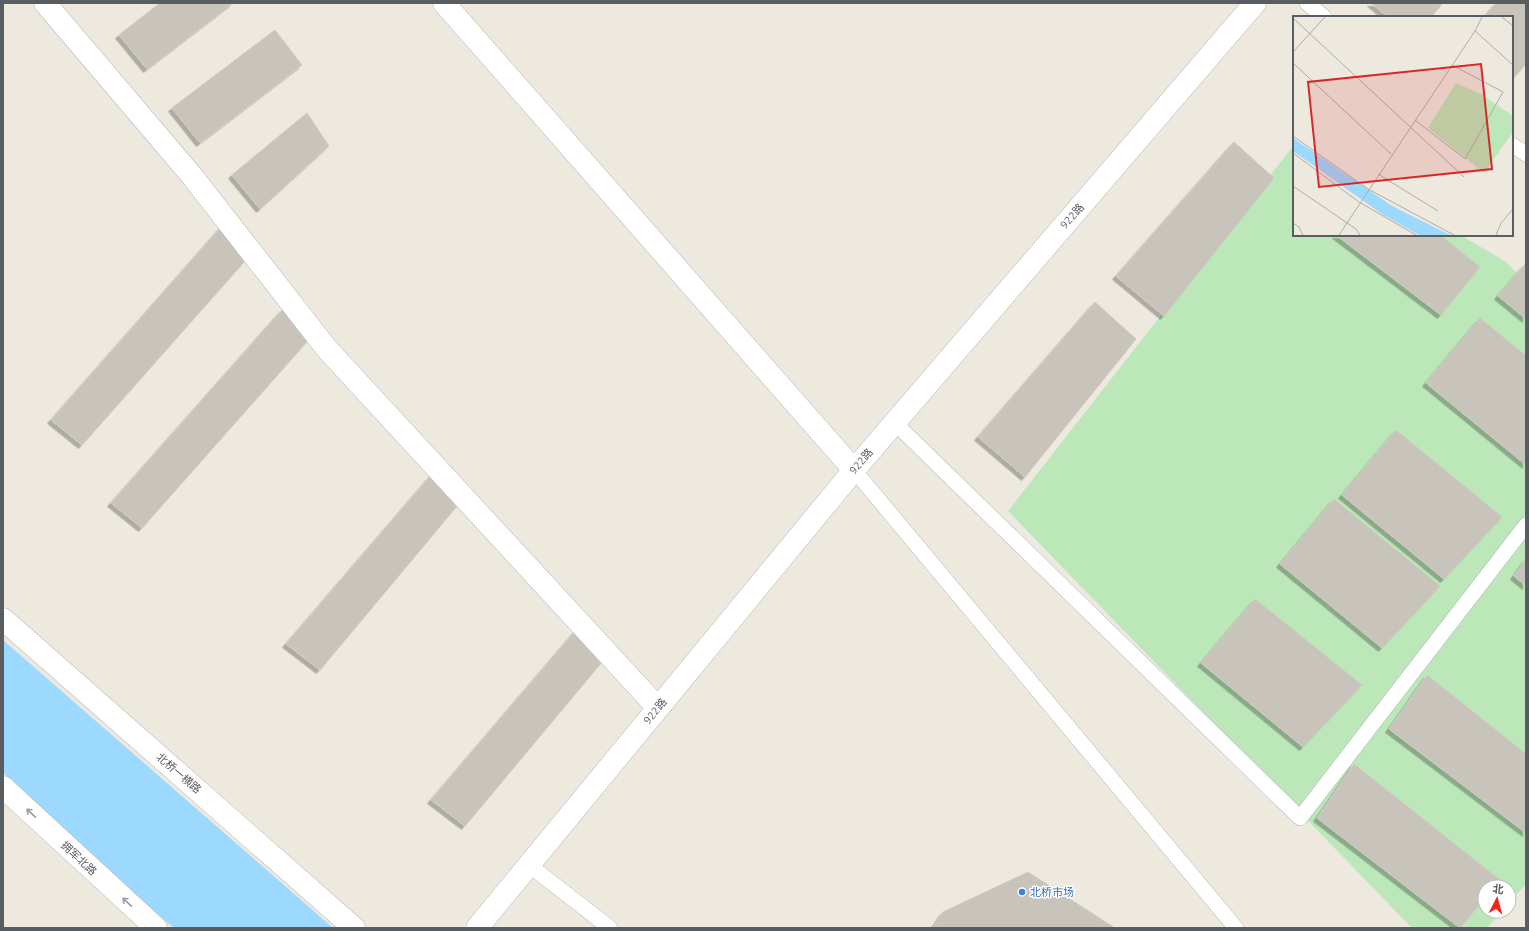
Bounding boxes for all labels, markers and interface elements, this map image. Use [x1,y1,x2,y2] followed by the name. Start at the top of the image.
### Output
[1293,16,1513,236] inset map
[1058,201,1086,231] street label: 922路
[847,446,875,476] street label: 922路
[641,696,669,726] street label: 922路
[154,750,204,796] street label: 北桥一横路
[26,809,36,818] one-way arrow
[59,839,99,877] street label: 拥军北路
[1477,879,1517,919] north arrow
[1492,883,1504,896] text: 北
[1030,886,1074,898] place label: 北桥市场
[1017,887,1027,897] marker: 北桥市场
[122,897,132,906] one-way arrow

